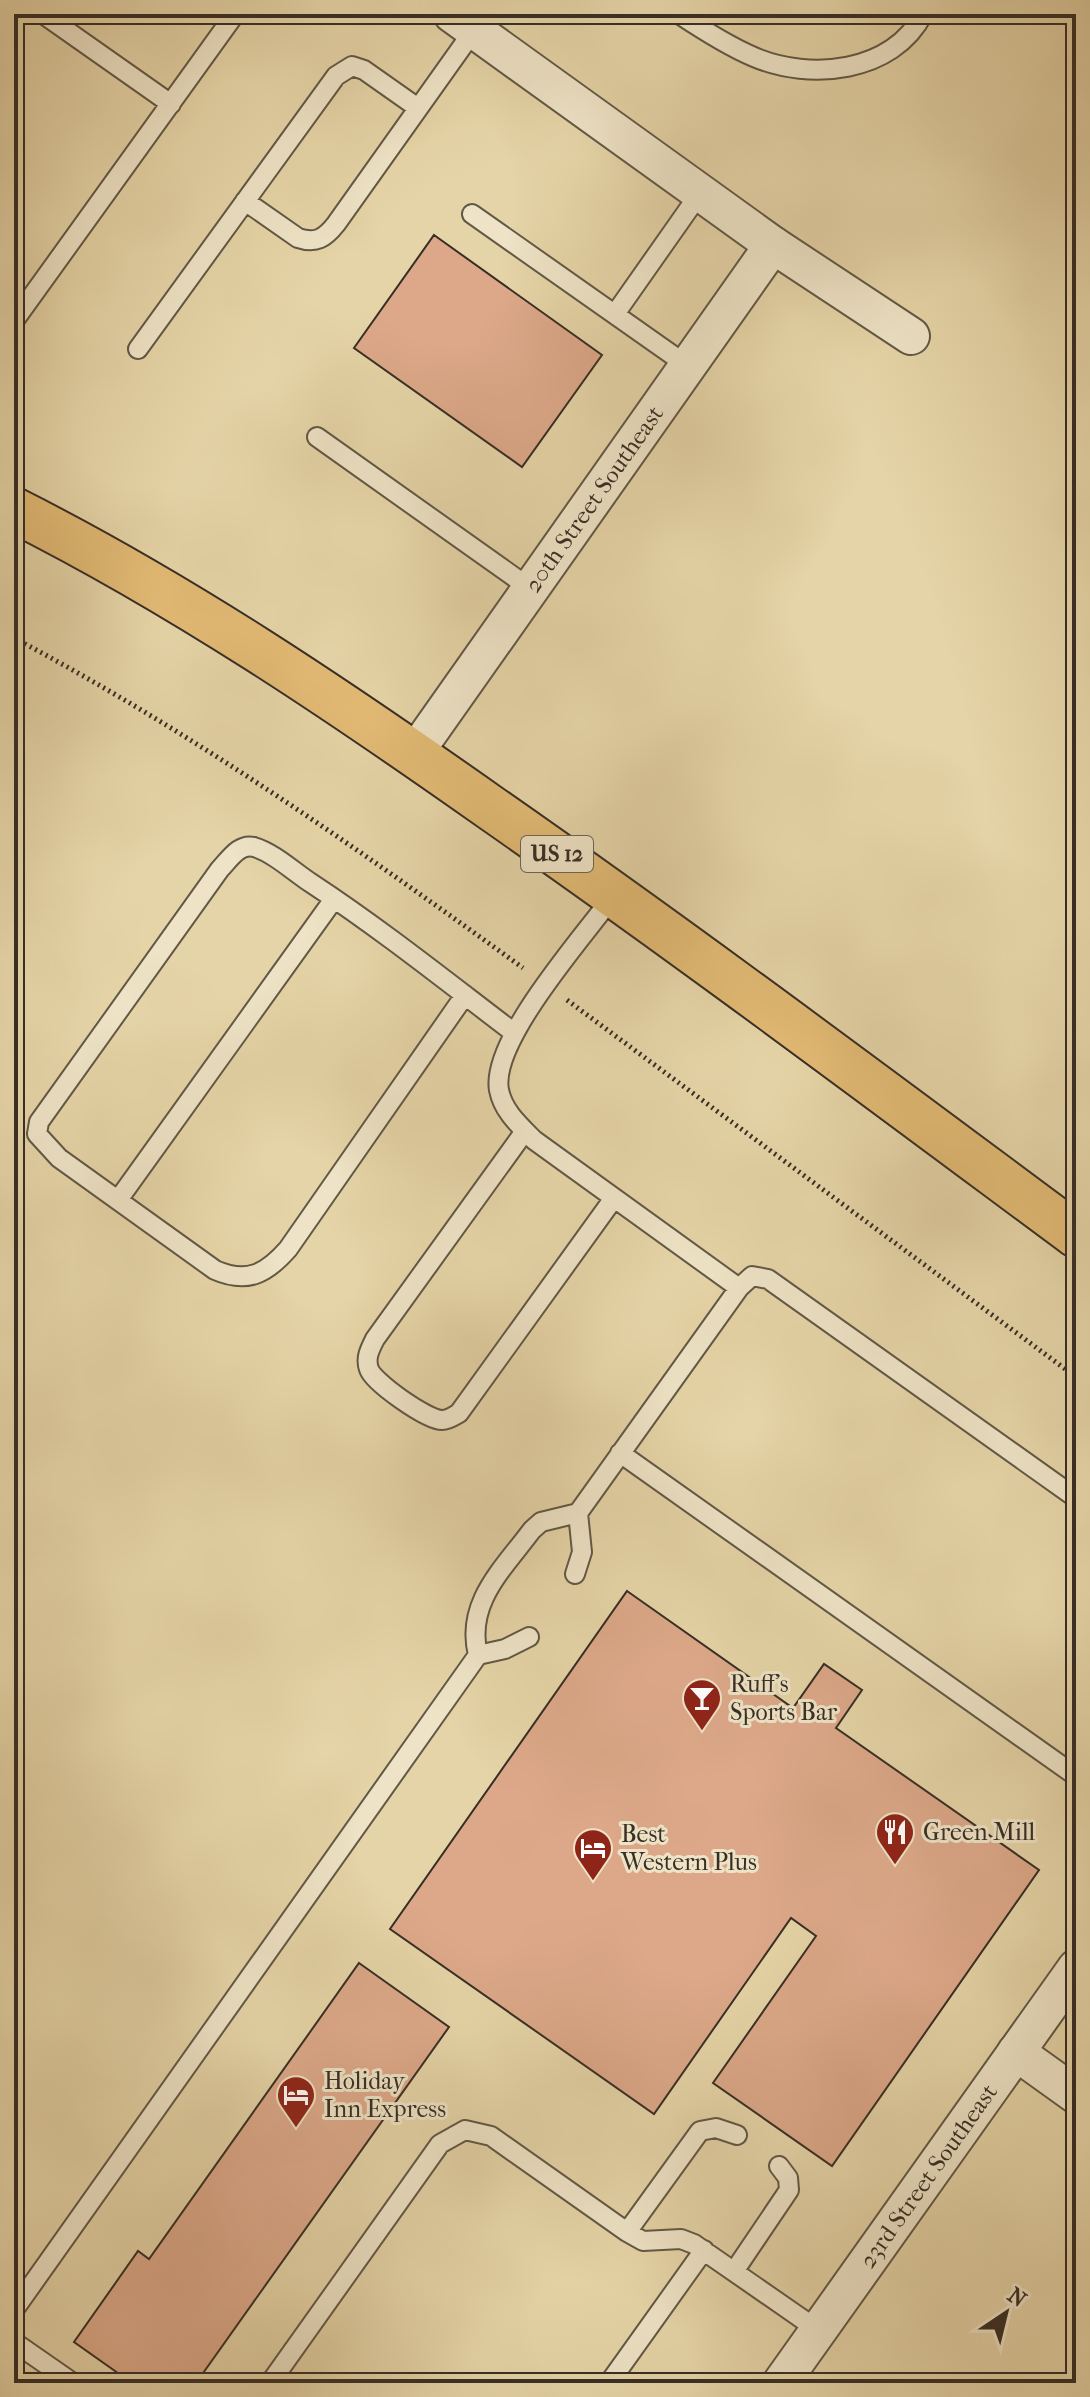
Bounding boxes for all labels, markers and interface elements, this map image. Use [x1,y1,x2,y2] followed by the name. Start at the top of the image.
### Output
[519,400,669,598] street label: 20th Street Southeast
[521,836,593,872] road number: US 12
[730,1670,838,1726] place label: Ruff's Sports Bar
[681,1677,723,1732] bar icon: Ruff's Sports Bar
[874,1811,916,1866] restaurant icon: Green Mill
[923,1818,1036,1846] place label: Green Mill
[620,1820,757,1876] place label: Best Western Plus
[572,1827,614,1882] hotel icon: Best Western Plus
[324,2067,446,2123] place label: Holiday Inn Express
[275,2074,317,2129] hotel icon: Holiday Inn Express
[853,2078,1003,2273] street label: 23rd Street Southeast
[966,2273,1046,2353] north arrow
[1003,2282,1031,2313] text: N

